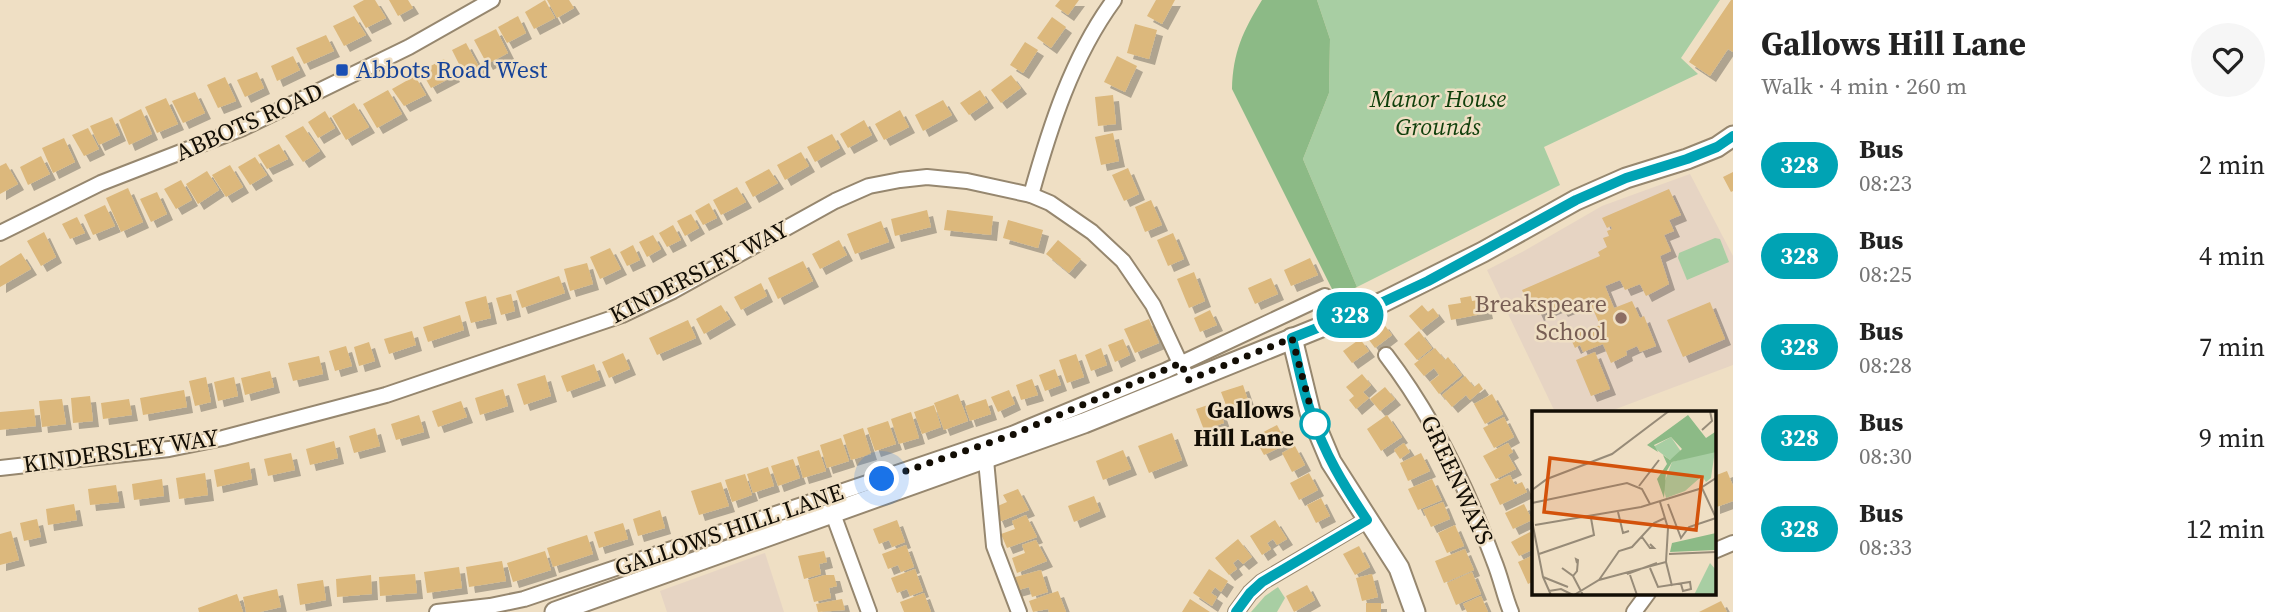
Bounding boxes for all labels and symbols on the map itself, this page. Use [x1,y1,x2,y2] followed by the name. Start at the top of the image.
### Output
[356,53,547,86] place label: Abbots Road West
[334,62,350,78] marker: Abbots Road West
[170,74,328,169] street label: ABBOTS ROAD
[1369,82,1506,143] park label: Manor House Grounds
[603,212,794,331] street label: KINDERSLEY WAY
[1474,287,1607,348] place label: Breakspeare School
[1310,292,1390,338] line badge: 328
[1613,310,1629,326] marker: Breakspeare School
[1193,393,1294,454] place label: Gallows Hill Lane
[1300,409,1330,439] marker: Gallows Hill Lane
[1413,410,1502,550] street label: GREENWAYS
[1532,411,1716,594] inset map
[21,420,221,481] street label: KINDERSLEY WAY
[864,461,899,496] your location
[610,475,848,584] street label: GALLOWS HILL LANE

